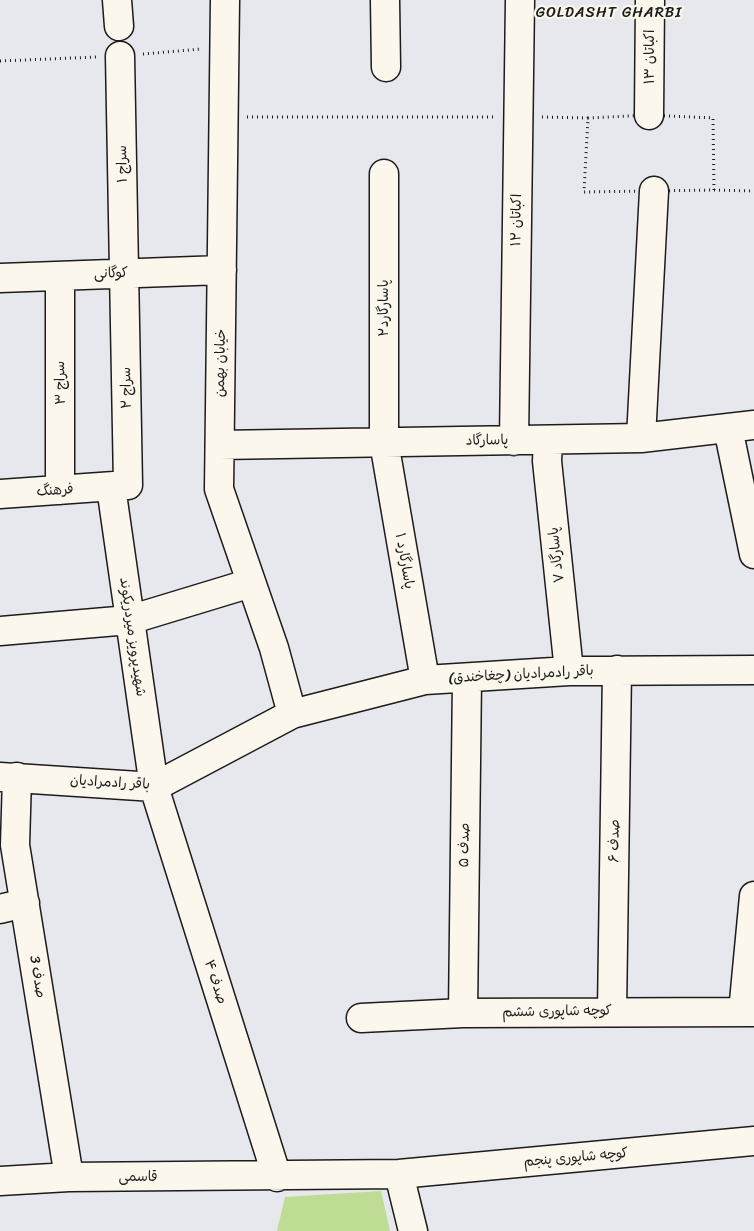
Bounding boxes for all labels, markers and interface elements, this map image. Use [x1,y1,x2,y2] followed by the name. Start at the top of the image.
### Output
[535,4,683,22] district label: GOLDASHT GHARBI
[642,30,658,84] street label: اکباتان ۱۳
[114,145,132,183] street label: سراج ۱
[508,194,526,246] street label: اکباتان ۱۲
[94,265,128,283] street label: کوگانی
[376,279,392,337] street label: پاسارگارد۲
[212,329,230,397] street label: خیابان بهمن
[52,361,70,405] street label: سراج ۳
[118,367,136,409] street label: سراج ۲
[465,432,509,450] street label: پاسارگاد
[36,481,74,501] street label: فرهنگ
[546,526,568,584] street label: پاسارگاد ۷
[391,532,417,590] street label: پاسارگارد ۱
[115,576,149,698] street label: شهیدپرویز میردریکوند
[448,663,594,687] street label: باقر رادمرادیان (چغاخندق)
[70,773,150,793] street label: باقر رادمرادیان
[606,819,624,863] street label: صدف ۶
[456,822,474,868] street label: صدف ۵
[25,955,49,999] street label: صدف 3
[200,958,230,1006] street label: صدف ۴
[502,1003,612,1021] street label: کوچه شاپوری ششم
[523,1145,629,1171] street label: کوچه شاپوری پنجم
[119,1169,157,1185] street label: قاسمی

